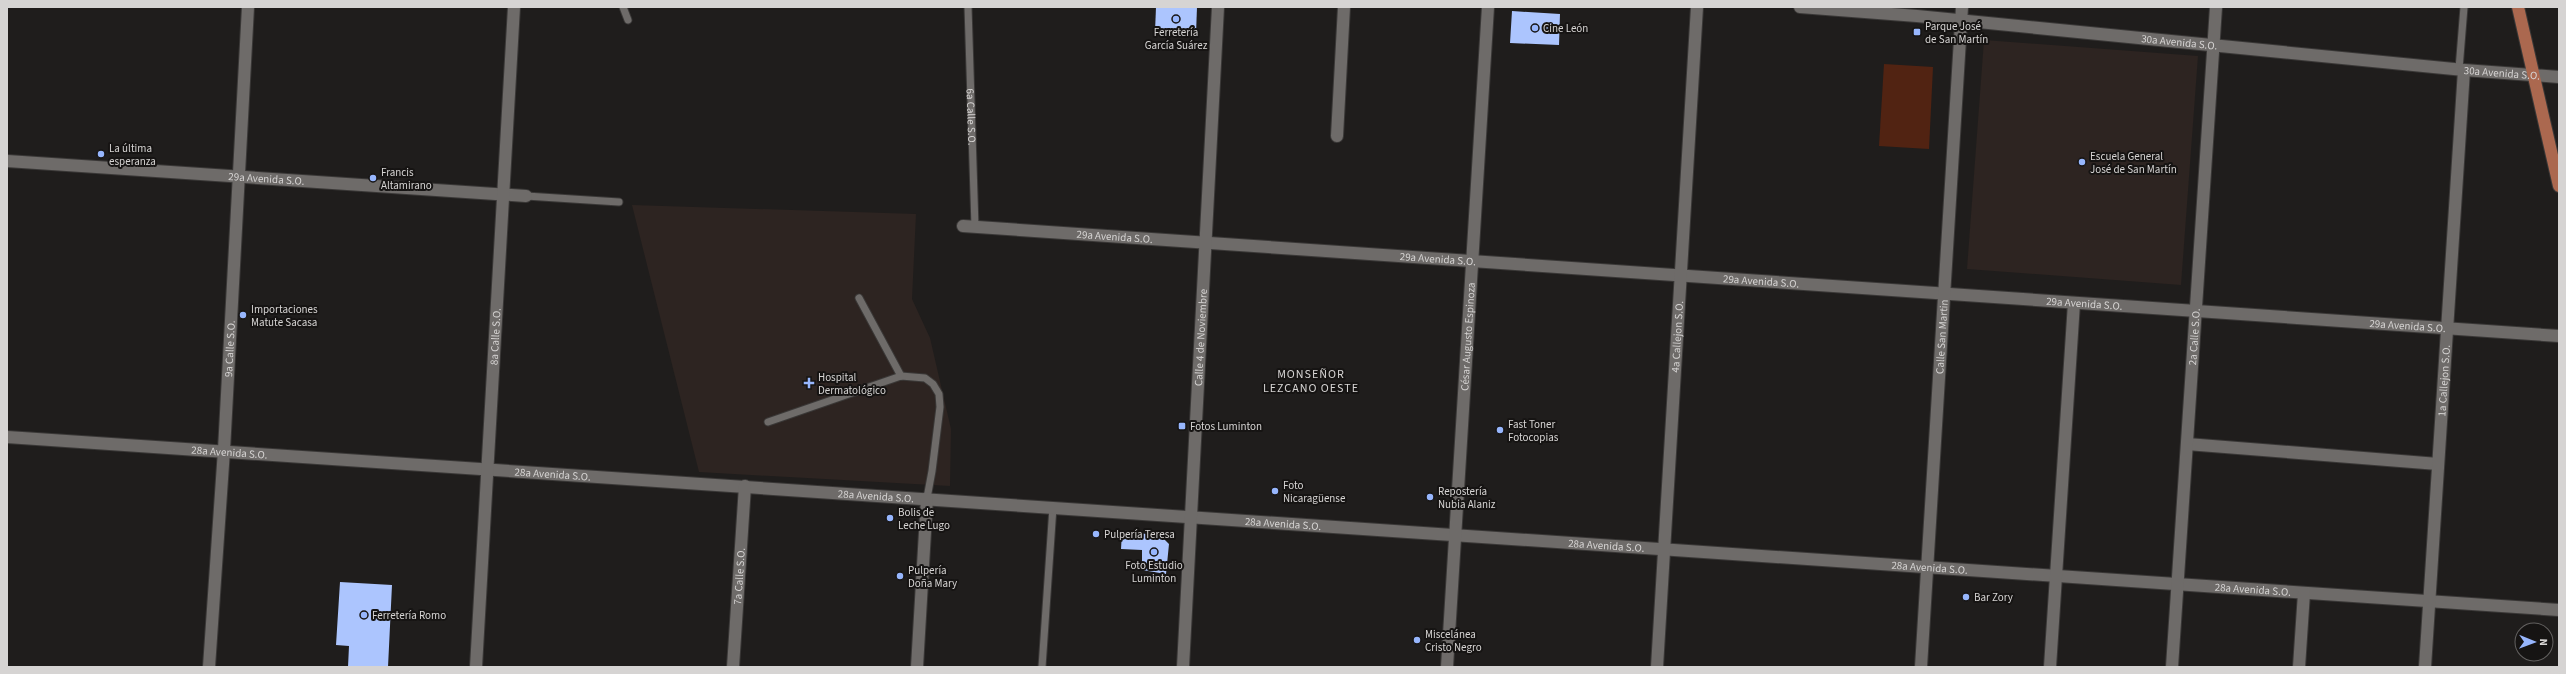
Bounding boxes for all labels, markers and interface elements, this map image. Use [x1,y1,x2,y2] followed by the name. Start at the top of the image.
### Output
[1171,14,1181,24] marker: Ferretería García Suárez
[1925,19,1988,47] place label: Parque José de San Martín
[1543,21,1588,36] place label: Cine León
[1530,23,1540,33] marker: Cine León
[1145,25,1208,53] place label: Ferretería García Suárez
[1912,27,1922,37] marker: Parque José de San Martín
[2141,31,2218,53] street label: 30a Avenida S.O.
[2463,63,2541,83] street label: 30a Avenida S.O.
[963,88,980,146] street label: 6a Calle S.O.
[109,141,156,169] place label: La última esperanza
[96,149,106,159] marker: La última esperanza
[2090,149,2177,177] place label: Escuela General José de San Martín
[2077,157,2087,167] marker: Escuela General José de San Martín
[381,165,432,193] place label: Francis Altamirano
[228,168,305,189] street label: 29a Avenida S.O.
[368,173,378,183] marker: Francis Altamirano
[1076,226,1154,247] street label: 29a Avenida S.O.
[1399,249,1477,269] street label: 29a Avenida S.O.
[1722,271,1800,291] street label: 29a Avenida S.O.
[1457,282,1478,391] street label: César Augusto Espinoza
[1190,288,1211,386] street label: Calle 4 de Noviembre
[2046,293,2123,313] street label: 29a Avenida S.O.
[1932,299,1951,374] street label: Calle San Martin
[1667,300,1687,373] street label: 4a Callejon S.O.
[251,302,318,330] place label: Importaciones Matute Sacasa
[486,307,504,365] street label: 8a Calle S.O.
[2185,308,2203,366] street label: 2a Calle S.O.
[238,310,248,320] marker: Importaciones Matute Sacasa
[2369,315,2446,336] street label: 29a Avenida S.O.
[220,320,239,378] street label: 9a Calle S.O.
[2434,344,2454,417] street label: 1a Callejon S.O.
[1263,366,1359,397] district label: MONSEÑOR LEZCANO OESTE
[818,370,886,398] place label: Hospital Dermatológico
[803,377,815,389] marker: Hospital Dermatológico
[1508,417,1559,445] place label: Fast Toner Fotocopias
[1190,419,1262,434] place label: Fotos Luminton
[1177,421,1187,431] marker: Fotos Luminton
[1495,425,1505,435] marker: Fast Toner Fotocopias
[191,442,268,462] street label: 28a Avenida S.O.
[514,464,592,484] street label: 28a Avenida S.O.
[1283,478,1346,506] place label: Foto Nicaragüense
[1438,484,1496,512] place label: Repostería Nubia Alaniz
[837,486,915,506] street label: 28a Avenida S.O.
[1270,486,1280,496] marker: Foto Nicaragüense
[1425,492,1435,502] marker: Repostería Nubia Alaniz
[898,505,950,533] place label: Bolis de Leche Lugo
[885,513,895,523] marker: Bolis de Leche Lugo
[1244,513,1322,534] street label: 28a Avenida S.O.
[1104,527,1175,542] place label: Pulpería Teresa
[1091,529,1101,539] marker: Pulpería Teresa
[1568,535,1645,556] street label: 28a Avenida S.O.
[730,547,748,605] street label: 7a Calle S.O.
[1149,547,1159,557] marker: Foto Estudio Luminton
[1891,557,1968,577] street label: 28a Avenida S.O.
[1125,558,1183,586] place label: Foto Estudio Luminton
[908,563,957,591] place label: Pulpería Doña Mary
[895,571,905,581] marker: Pulpería Doña Mary
[2214,579,2292,599] street label: 28a Avenida S.O.
[1974,590,2013,605] place label: Bar Zory
[1961,592,1971,602] marker: Bar Zory
[372,608,446,623] place label: Ferretería Romo
[359,610,369,620] marker: Ferretería Romo
[2514,622,2554,662] north arrow
[1425,627,1482,655] place label: Miscelánea Cristo Negro
[1412,635,1422,645] marker: Miscelánea Cristo Negro
[2536,638,2551,646] text: N

